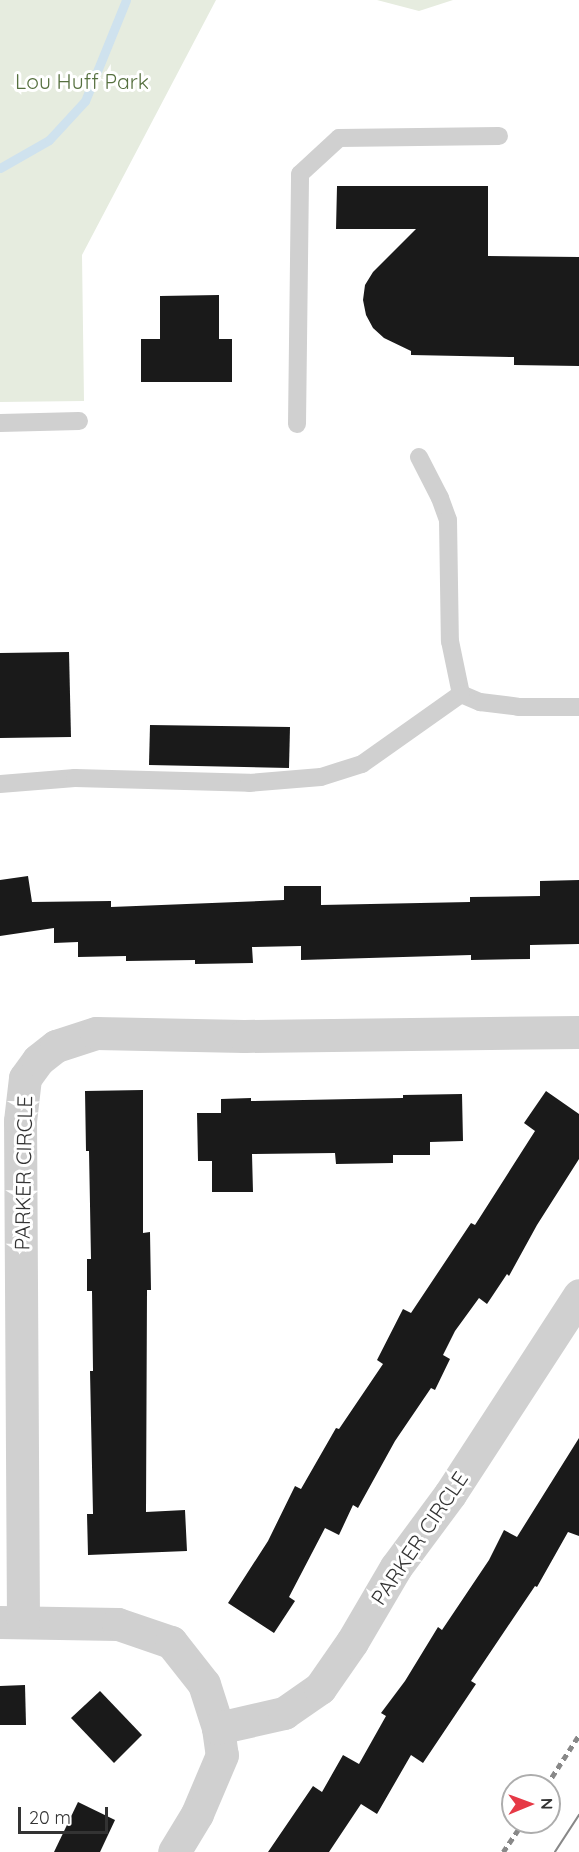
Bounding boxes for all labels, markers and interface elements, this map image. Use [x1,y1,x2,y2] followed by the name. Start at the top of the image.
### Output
[15,68,149,94] park label: Lou Huff Park
[9,1095,37,1251] street label: PARKER CIRCLE
[365,1467,473,1609] street label: PARKER CIRCLE
[501,1774,561,1834] north arrow
[21,1795,111,1833] scale bar
[537,1798,557,1810] text: N
[29,1806,71,1829] text: 20 m

